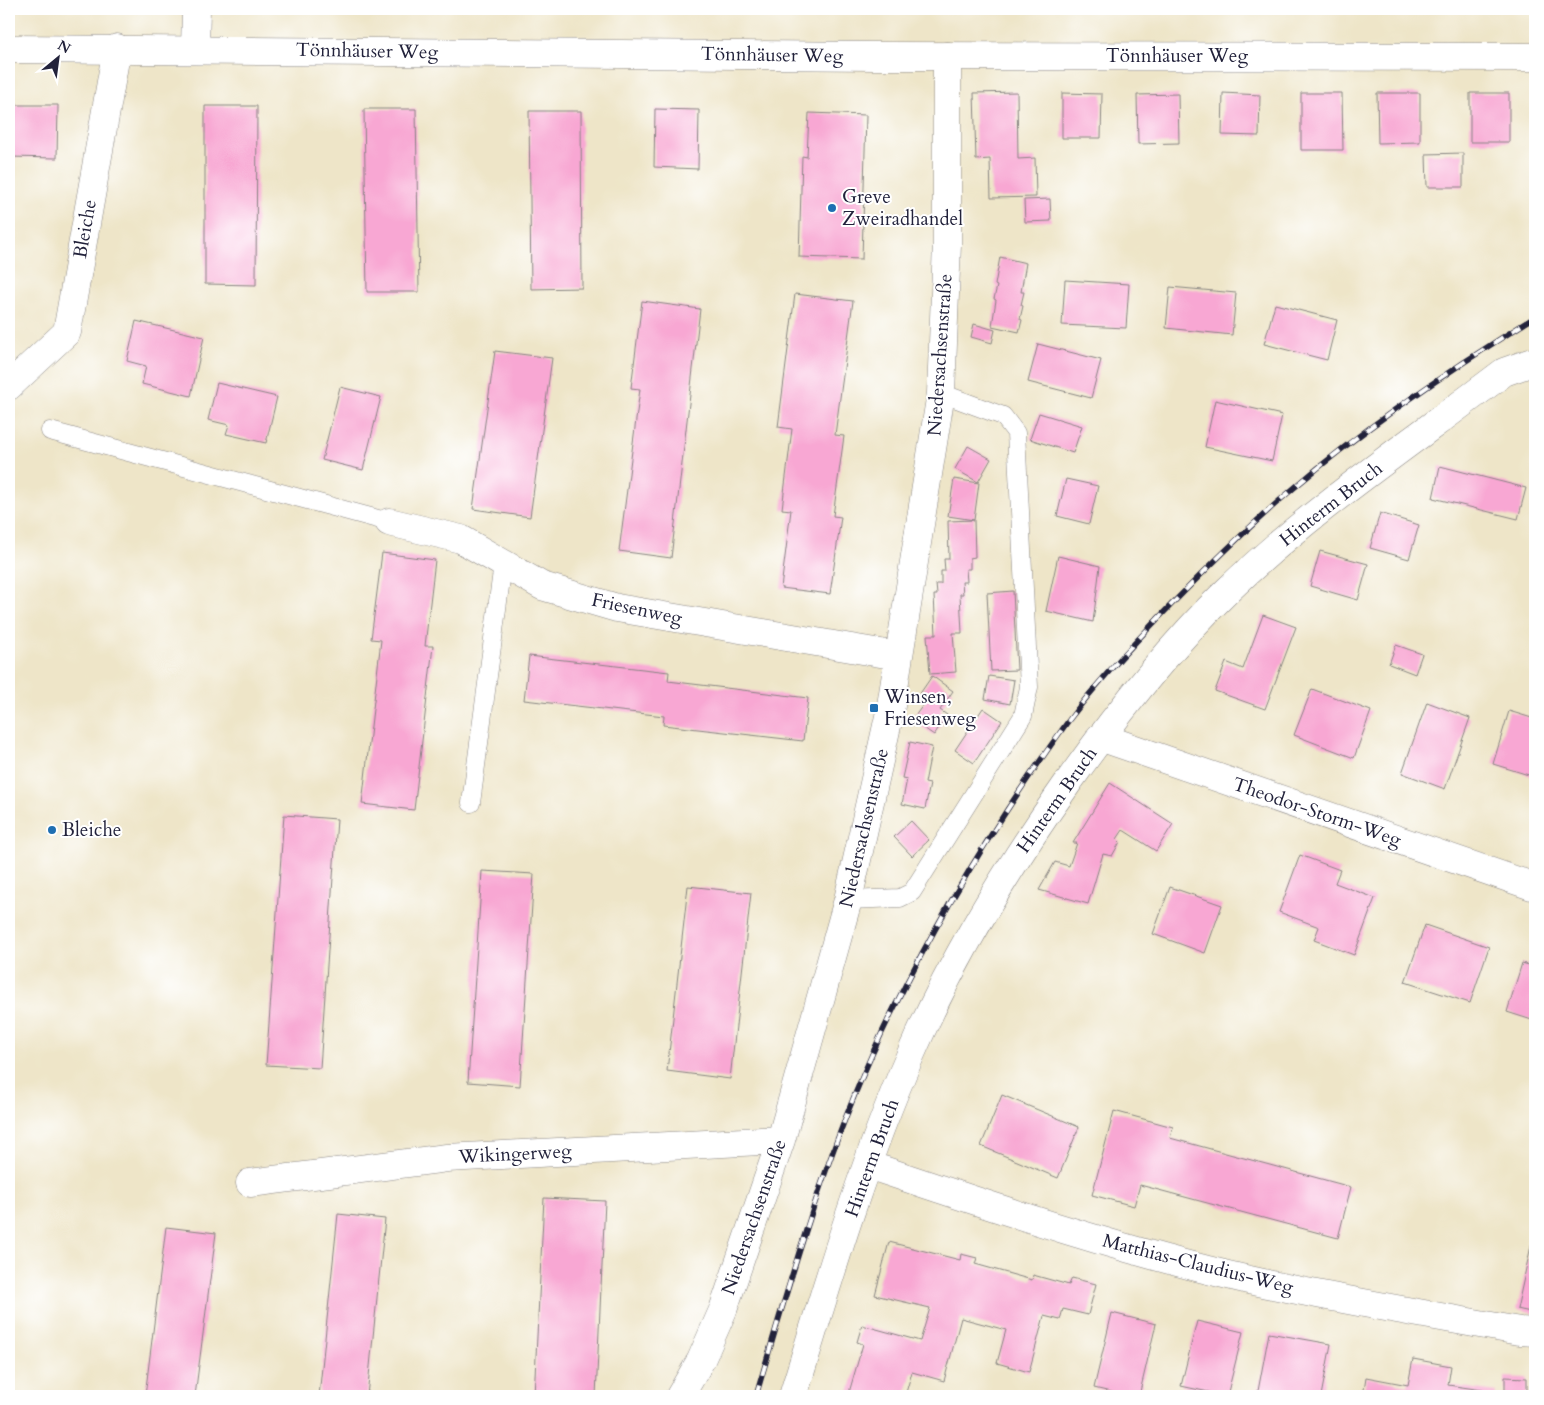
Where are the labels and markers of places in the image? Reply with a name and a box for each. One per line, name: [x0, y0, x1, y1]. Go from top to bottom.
place label: Greve Zweiradhandel: [842, 184, 963, 232]
marker: Greve Zweiradhandel: [826, 202, 838, 214]
place label: Winsen, Friesenweg: [883, 684, 976, 732]
marker: Winsen, Friesenweg: [868, 702, 880, 714]
place label: Bleiche: [62, 817, 121, 843]
marker: Bleiche: [46, 824, 58, 836]

